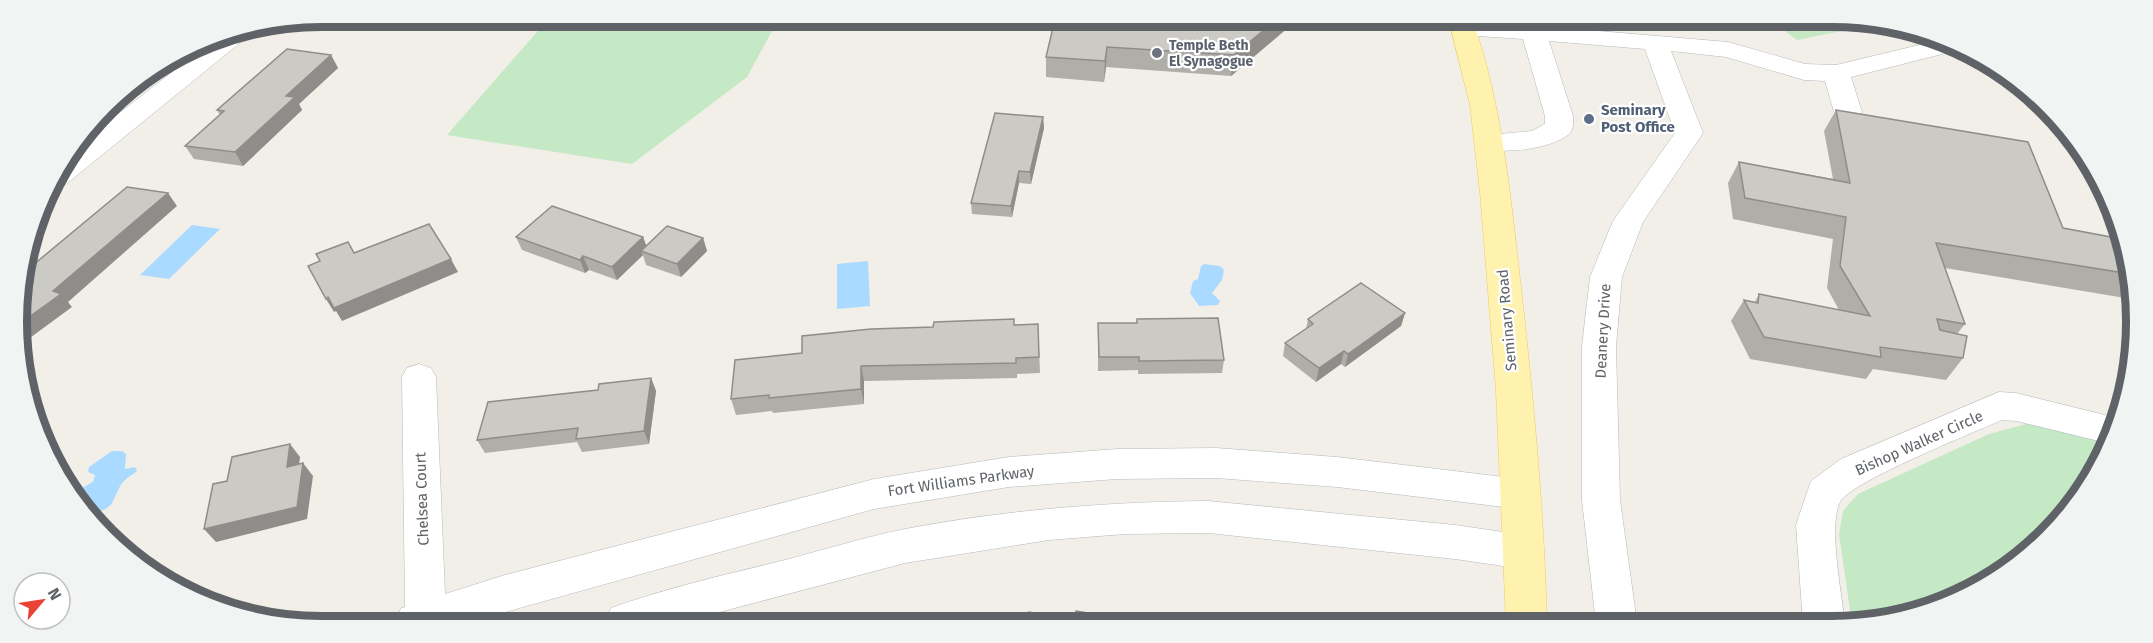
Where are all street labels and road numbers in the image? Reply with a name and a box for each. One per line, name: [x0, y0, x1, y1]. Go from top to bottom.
street label: Seminary Road: [1494, 268, 1520, 372]
street label: Deanery Drive: [1592, 283, 1614, 379]
street label: Bishop Walker Circle: [1852, 407, 1986, 479]
street label: Chelsea Court: [411, 451, 433, 546]
street label: Fort Williams Parkway: [887, 462, 1036, 500]

